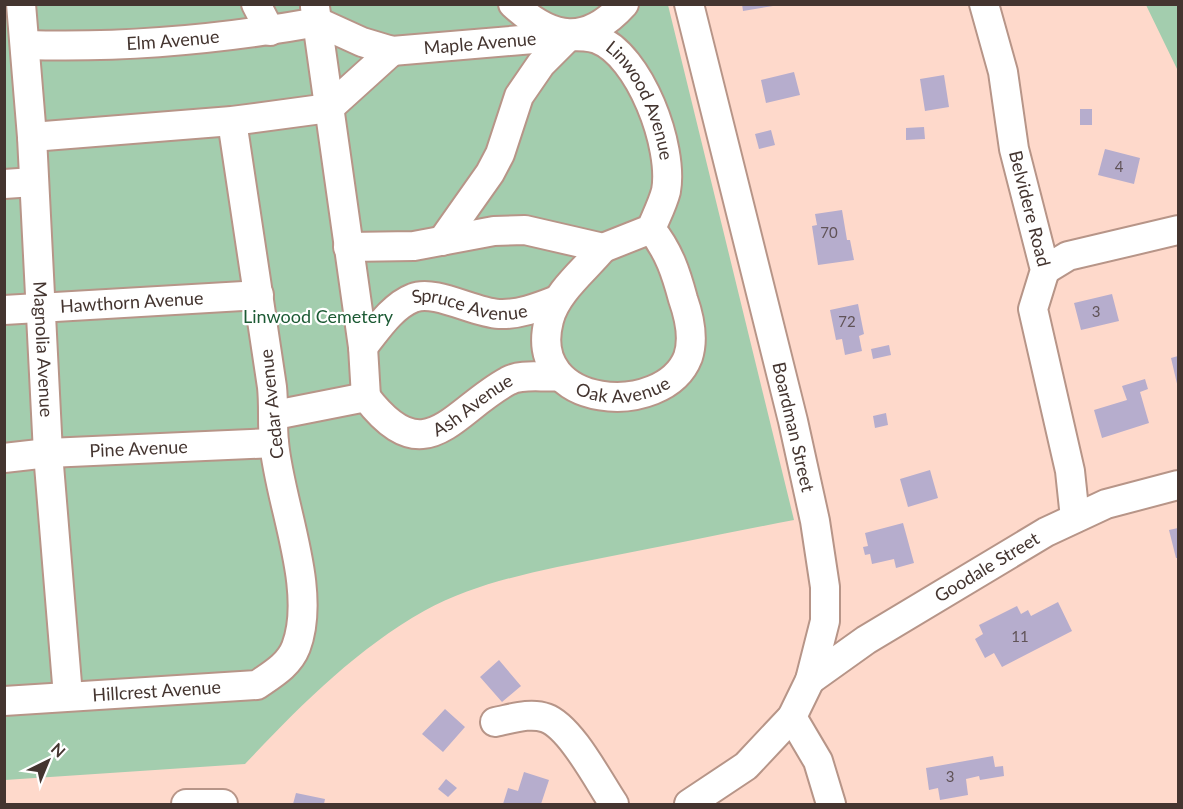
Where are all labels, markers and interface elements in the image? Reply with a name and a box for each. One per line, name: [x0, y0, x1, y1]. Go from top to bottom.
street label: Elm Avenue: [126, 25, 220, 54]
street label: Maple Avenue: [423, 27, 537, 58]
street label: Linwood Avenue: [602, 35, 678, 161]
street label: Belvidere Road: [1005, 148, 1056, 269]
house number: 4: [1115, 157, 1124, 175]
house number: 70: [820, 223, 838, 241]
street label: Magnolia Avenue: [29, 281, 58, 418]
street label: Spruce Avenue: [409, 284, 529, 324]
street label: Hawthorn Avenue: [59, 286, 204, 317]
house number: 3: [1092, 302, 1100, 320]
park label: Linwood Cemetery: [243, 305, 394, 327]
house number: 72: [838, 312, 856, 330]
street label: Cedar Avenue: [254, 348, 288, 460]
street label: Boardman Street: [768, 360, 820, 494]
street label: Ash Avenue: [429, 369, 516, 441]
street label: Oak Avenue: [573, 371, 674, 407]
street label: Pine Avenue: [89, 435, 188, 461]
street label: Goodale Street: [930, 526, 1043, 606]
house number: 11: [1011, 627, 1029, 645]
street label: Hillcrest Avenue: [92, 675, 222, 705]
north arrow: [18, 731, 78, 791]
text: N: [48, 739, 70, 761]
house number: 3: [946, 767, 954, 785]

